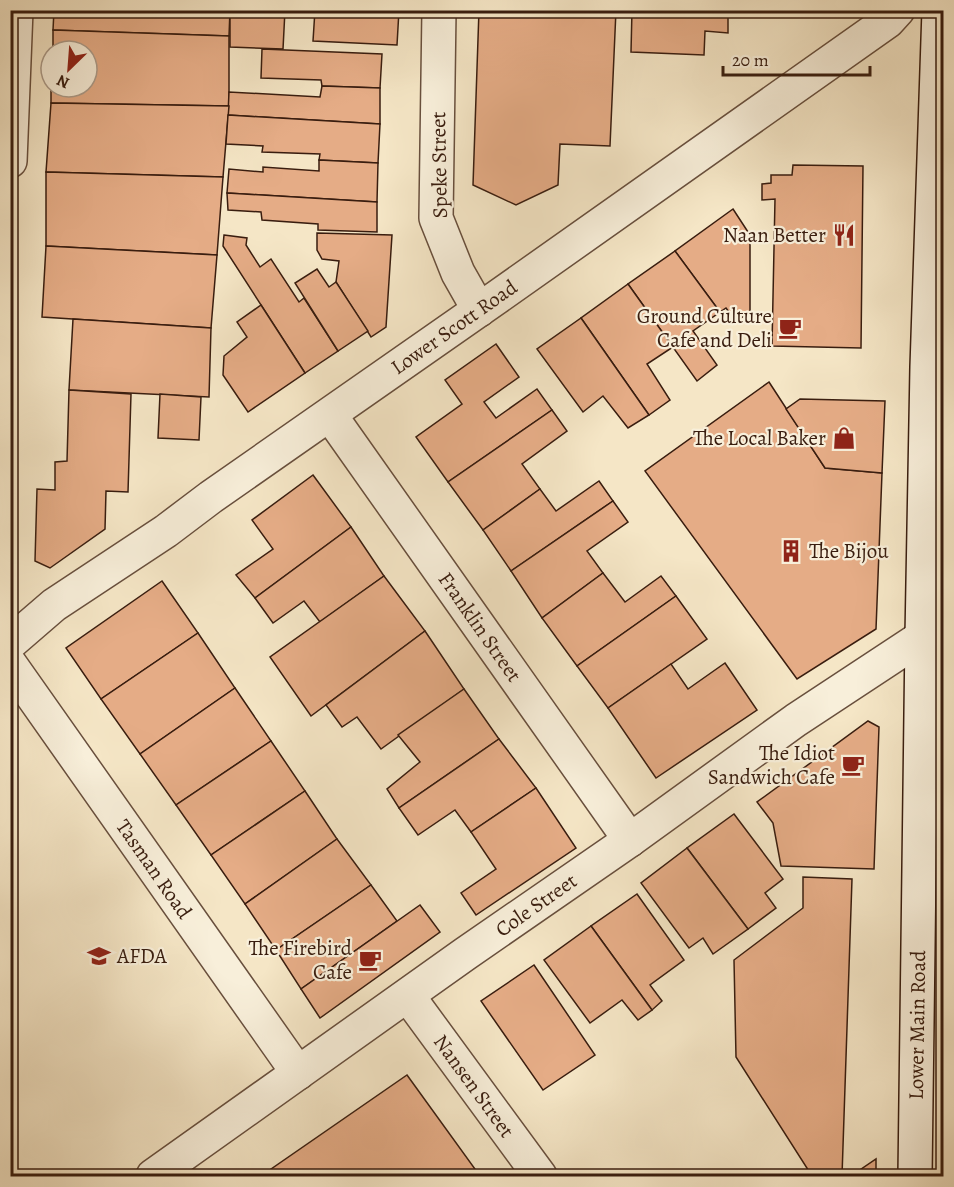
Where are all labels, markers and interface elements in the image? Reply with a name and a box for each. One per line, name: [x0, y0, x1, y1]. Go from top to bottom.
north arrow: [39, 39, 99, 99]
scale bar: [723, 39, 870, 77]
text: 20 m: [732, 48, 769, 72]
text: N: [53, 69, 73, 94]
street label: Speke Street: [424, 111, 454, 219]
place label: Naan Better: [723, 221, 826, 249]
restaurant icon: Naan Better: [831, 222, 857, 248]
street label: Lower Scott Road: [385, 273, 523, 381]
place label: Ground Culture Cafe and Deli: [637, 302, 772, 354]
cafe icon: Ground Culture Cafe and Deli: [777, 315, 803, 341]
place label: The Local Baker: [693, 424, 826, 452]
shop icon: The Local Baker: [831, 425, 857, 451]
place label: The Bijou: [809, 537, 889, 565]
building icon: The Bijou: [778, 538, 804, 564]
street label: Franklin Street: [432, 566, 528, 688]
place label: The Idiot Sandwich Cafe: [708, 739, 835, 791]
cafe icon: The Idiot Sandwich Cafe: [840, 752, 866, 778]
street label: Tasman Road: [109, 814, 199, 925]
street label: Cole Street: [490, 867, 582, 943]
place label: The Firebird Cafe: [248, 934, 353, 986]
place label: AFDA: [116, 942, 168, 970]
school or university icon: AFDA: [86, 943, 112, 969]
cafe icon: The Firebird Cafe: [357, 947, 383, 973]
street label: Lower Main Road: [902, 949, 932, 1100]
street label: Nansen Street: [427, 1029, 521, 1143]

